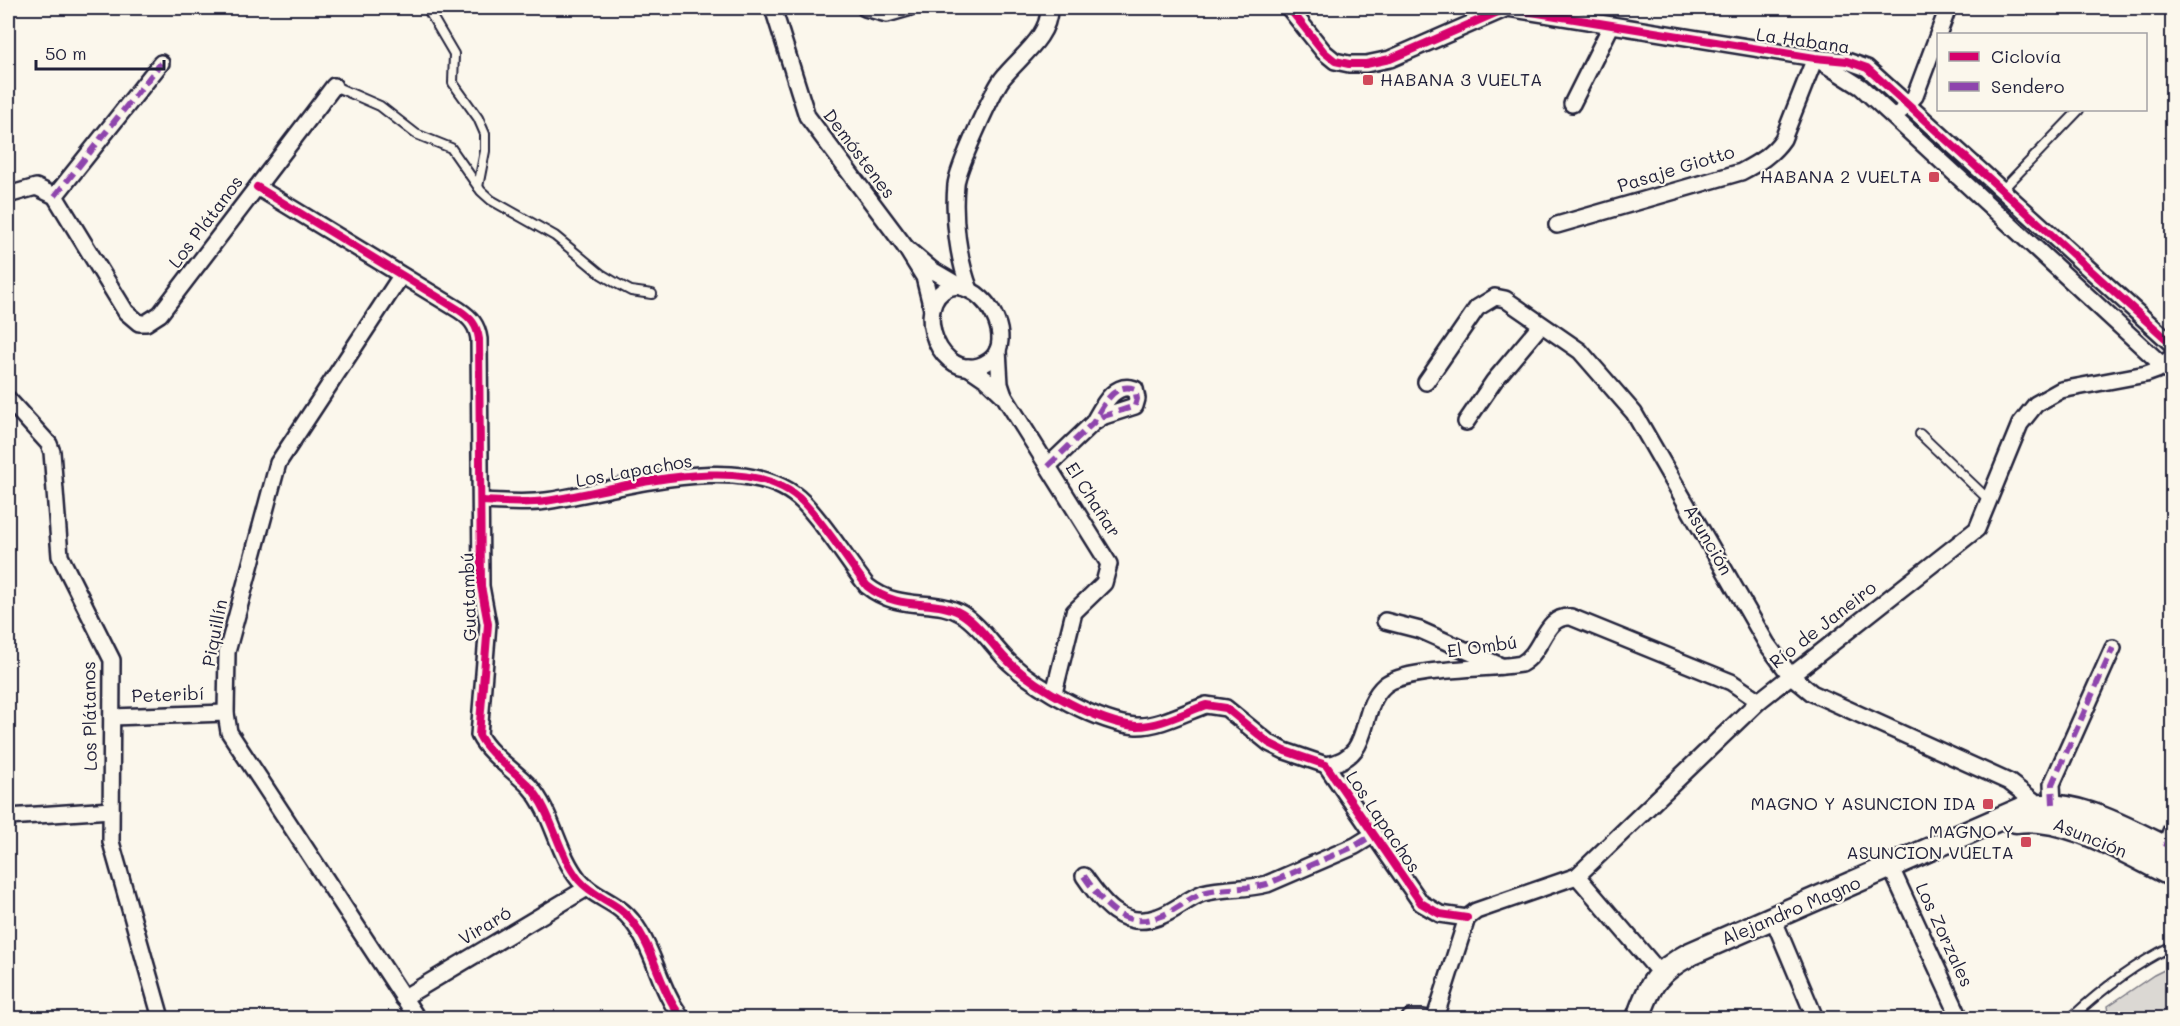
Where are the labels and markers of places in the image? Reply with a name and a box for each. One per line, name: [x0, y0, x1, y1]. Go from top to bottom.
place label: HABANA 3 VUELTA: [1380, 67, 1543, 91]
marker: HABANA 3 VUELTA: [1361, 73, 1375, 87]
place label: HABANA 2 VUELTA: [1760, 164, 1922, 188]
marker: HABANA 2 VUELTA: [1927, 170, 1941, 184]
place label: MAGNO Y ASUNCION IDA: [1750, 791, 1976, 815]
marker: MAGNO Y ASUNCION IDA: [1981, 797, 1995, 811]
place label: MAGNO Y ASUNCION VUELTA: [1846, 819, 2014, 864]
marker: MAGNO Y ASUNCION VUELTA: [2019, 835, 2033, 849]

